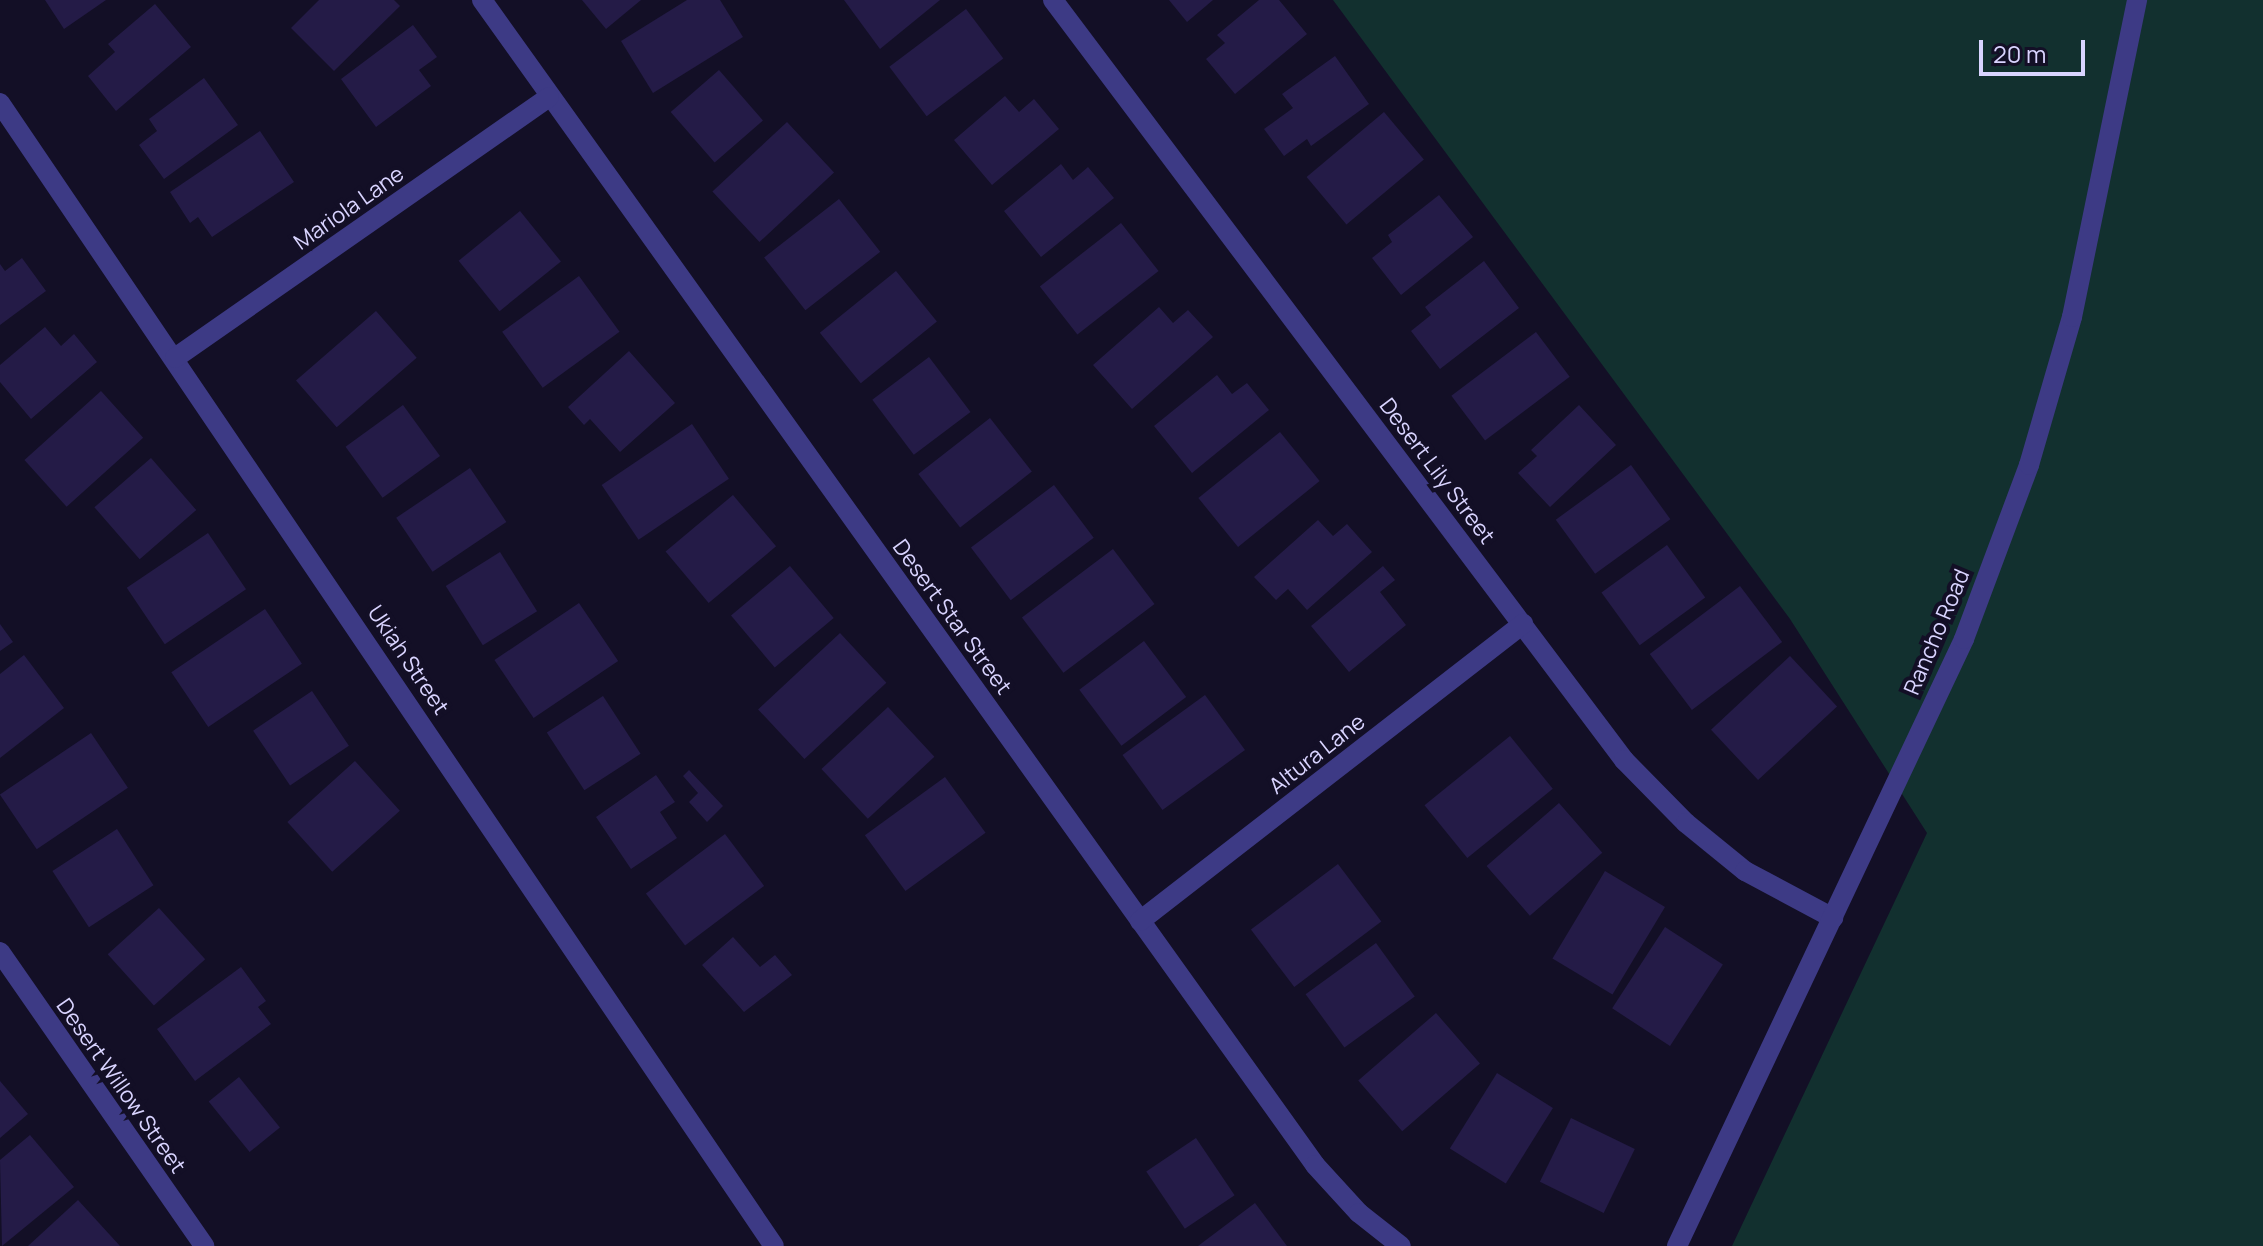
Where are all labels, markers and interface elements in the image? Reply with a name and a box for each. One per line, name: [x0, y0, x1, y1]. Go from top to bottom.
scale bar: [1983, 24, 2089, 74]
text: 20 m: [1993, 37, 2046, 70]
street label: Mariola Lane: [289, 161, 409, 255]
street label: Desert Lily Street: [1374, 393, 1500, 549]
street label: Desert Star Street: [887, 535, 1017, 699]
street label: Rancho Road: [1899, 565, 1975, 699]
street label: Ukiah Street: [362, 600, 454, 720]
street label: Altura Lane: [1264, 708, 1370, 800]
street label: Desert Willow Street: [51, 994, 191, 1178]

